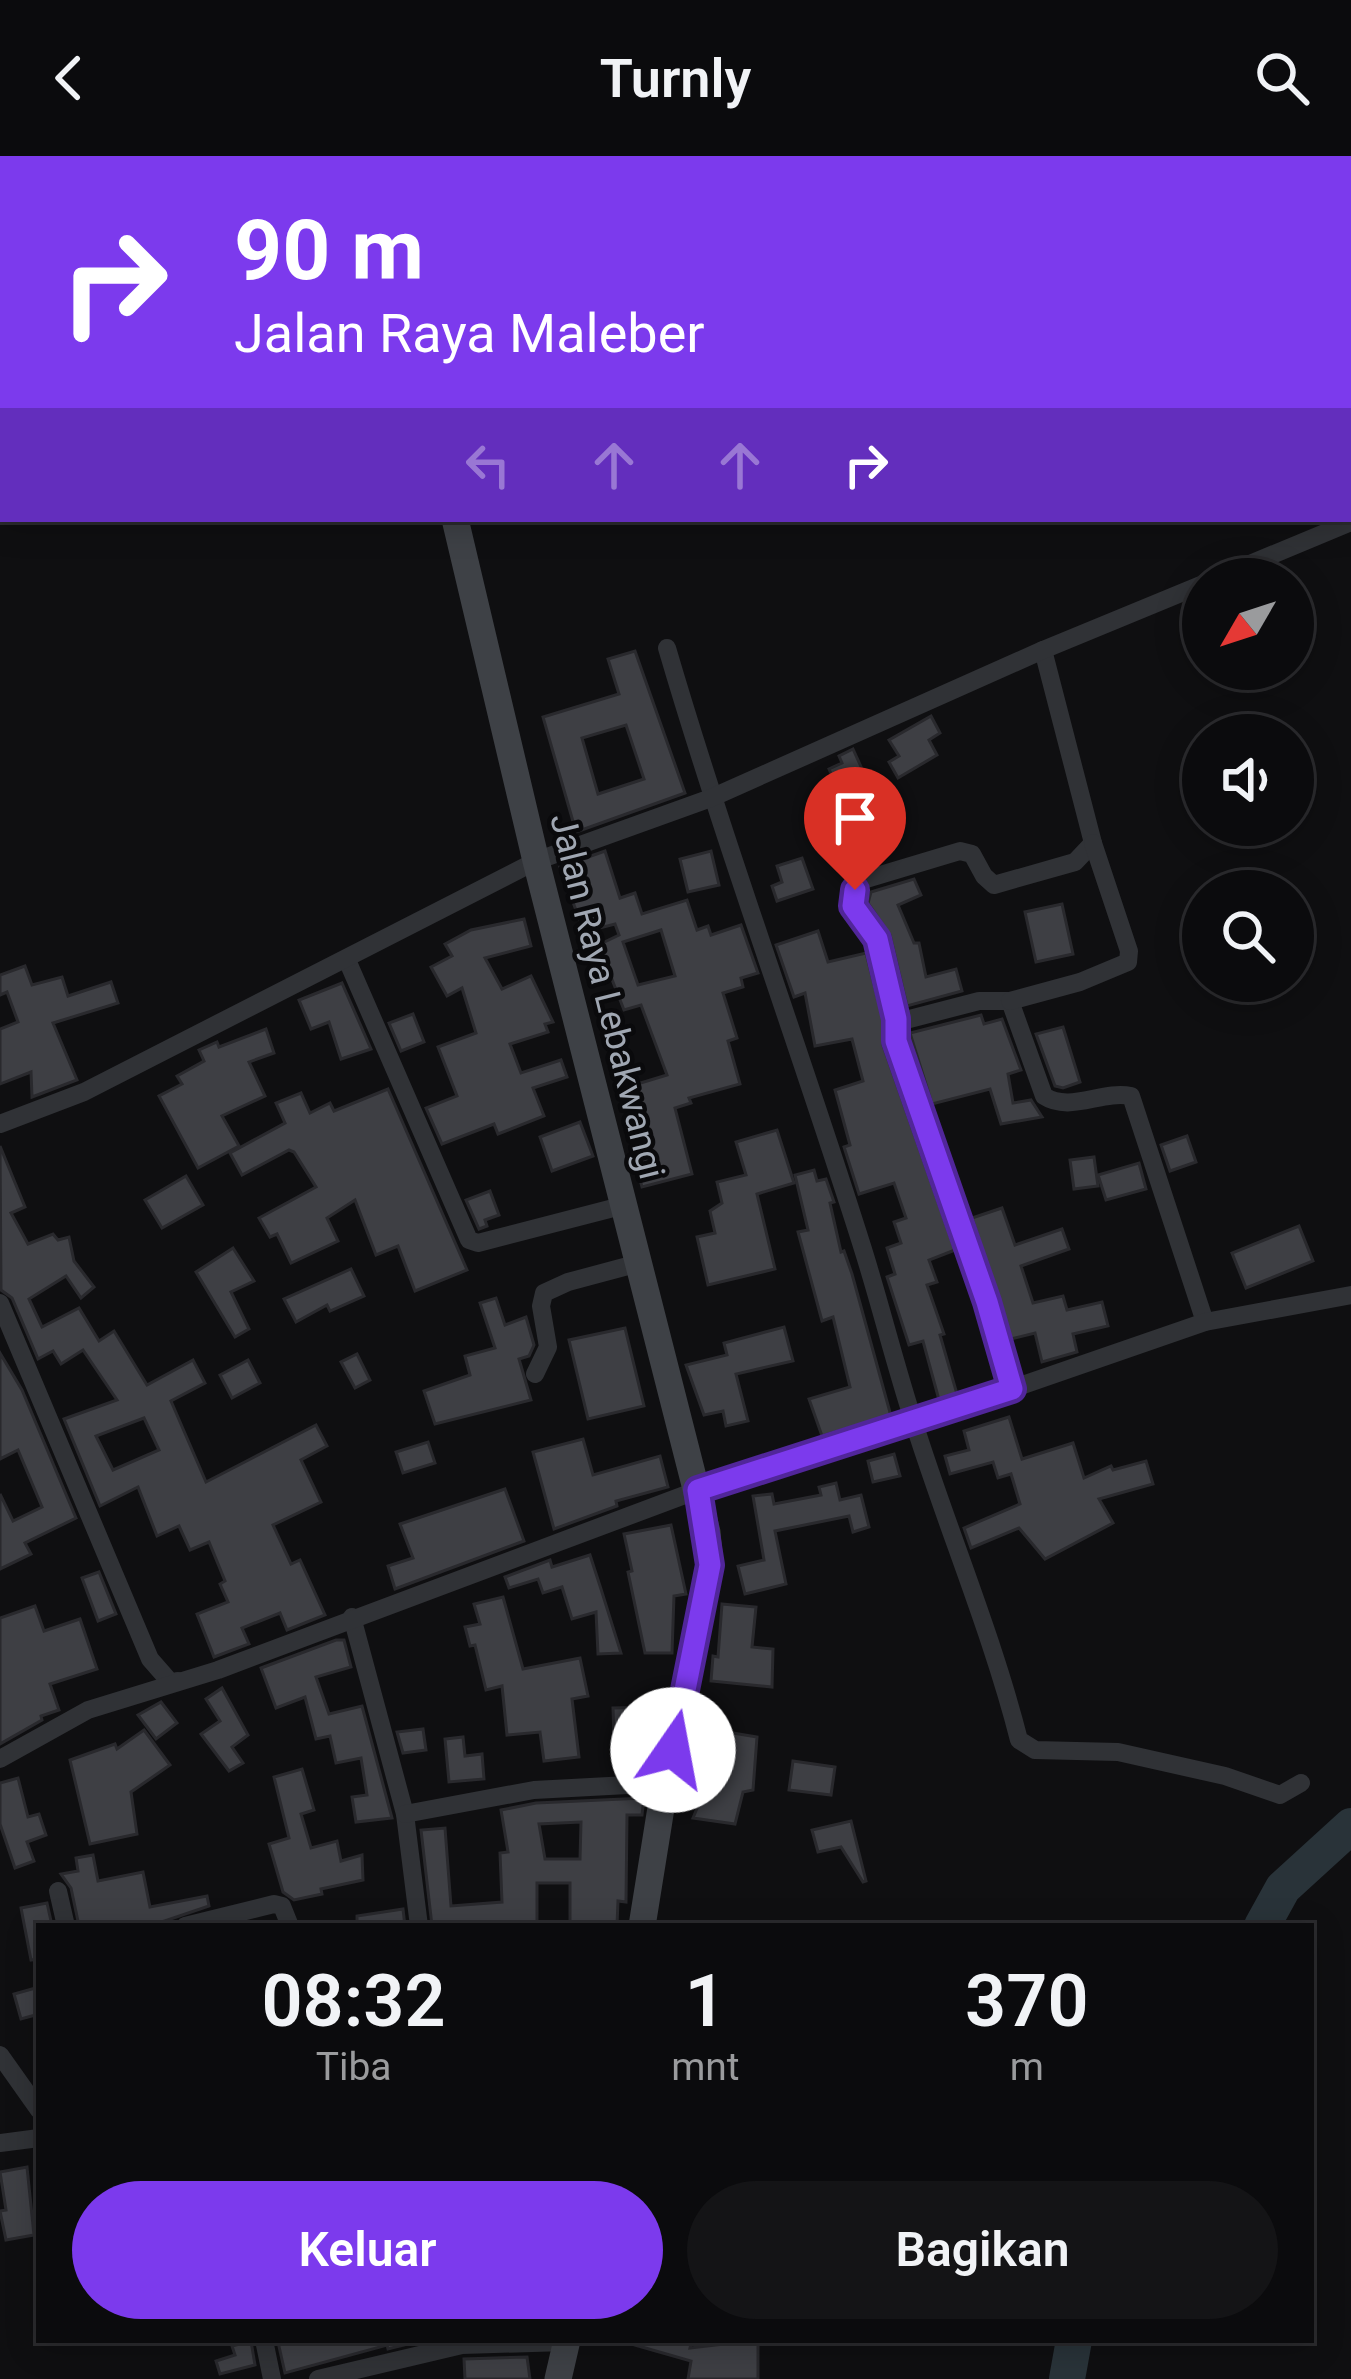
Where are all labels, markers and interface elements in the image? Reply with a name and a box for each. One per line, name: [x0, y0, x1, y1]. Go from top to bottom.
icon: back: [36, 45, 102, 111]
icon: search: [1249, 45, 1315, 111]
text: Turnly: [600, 47, 751, 110]
text: 90 m: [234, 201, 424, 300]
icon: right: [36, 204, 192, 360]
text: Jalan Raya Maleber: [234, 302, 705, 365]
icon: left: [455, 432, 521, 498]
icon: ahead: [581, 432, 647, 498]
icon: ahead: [707, 432, 773, 498]
icon: right: [833, 432, 899, 498]
north arrow: [1182, 558, 1314, 690]
map controls: [1182, 558, 1314, 1002]
button: sound: [1182, 714, 1314, 846]
pin: [804, 767, 906, 890]
icon: arrive: [822, 785, 888, 851]
street label: Jalan Raya Lebakwangi: [541, 809, 673, 1183]
button: search: [1182, 870, 1314, 1002]
position arrow: [610, 1687, 736, 1813]
text: 08:32: [261, 1959, 446, 2044]
text: 1: [685, 1959, 726, 2044]
text: 370: [965, 1959, 1089, 2044]
text: Tiba: [316, 2044, 392, 2090]
text: mnt: [671, 2044, 740, 2090]
text: m: [1010, 2044, 1044, 2090]
button: Keluar: [72, 2181, 663, 2319]
button: Bagikan: [687, 2181, 1278, 2319]

